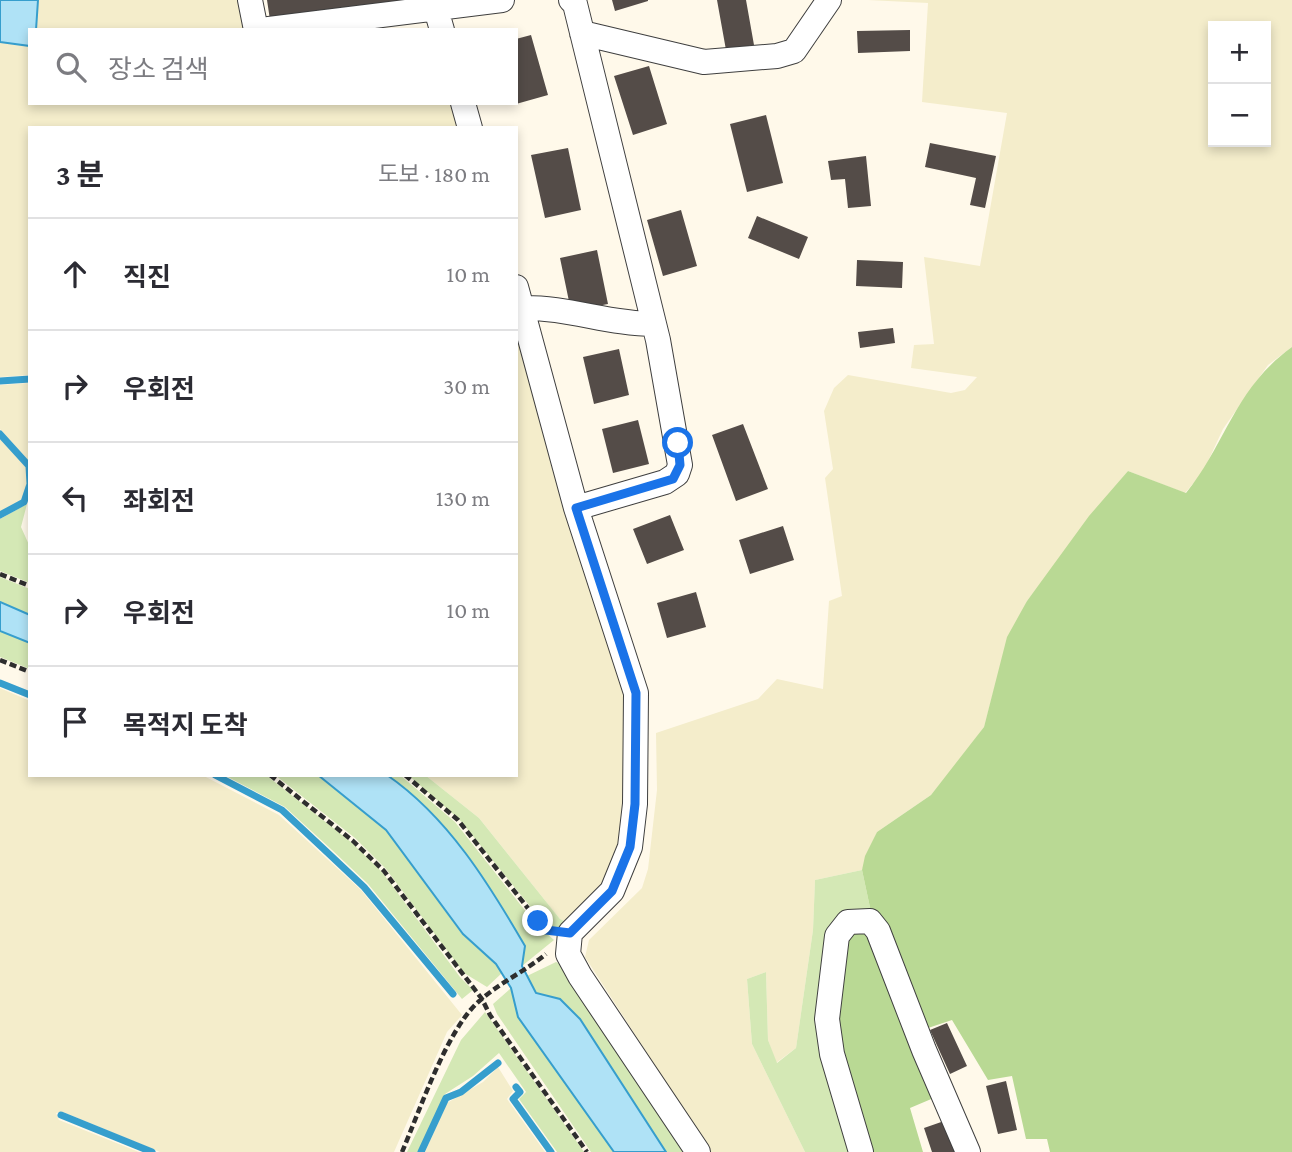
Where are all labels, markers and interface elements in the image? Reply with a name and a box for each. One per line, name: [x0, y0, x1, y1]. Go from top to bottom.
map controls: [1208, 21, 1271, 147]
button: +: [1208, 21, 1271, 84]
search box: [28, 28, 518, 105]
icon: search: [52, 48, 90, 86]
text: 장소 검색: [108, 55, 209, 84]
button: −: [1208, 84, 1271, 147]
text: 3 분: [56, 158, 104, 191]
text: 도보 · 180 m: [378, 161, 490, 187]
icon: ahead: [56, 255, 94, 293]
text: 10 m: [447, 261, 490, 287]
text: 직진: [123, 263, 171, 292]
icon: right: [56, 367, 94, 405]
text: 30 m: [443, 373, 490, 399]
text: 우회전: [123, 375, 195, 404]
route start: [662, 427, 693, 458]
icon: left: [56, 479, 94, 517]
text: 130 m: [436, 485, 490, 511]
text: 좌회전: [123, 487, 195, 516]
icon: right: [56, 591, 94, 629]
text: 10 m: [447, 597, 490, 623]
text: 우회전: [123, 599, 195, 628]
icon: arrive: [56, 703, 94, 741]
text: 목적지 도착: [123, 711, 248, 740]
route end: [522, 905, 553, 936]

